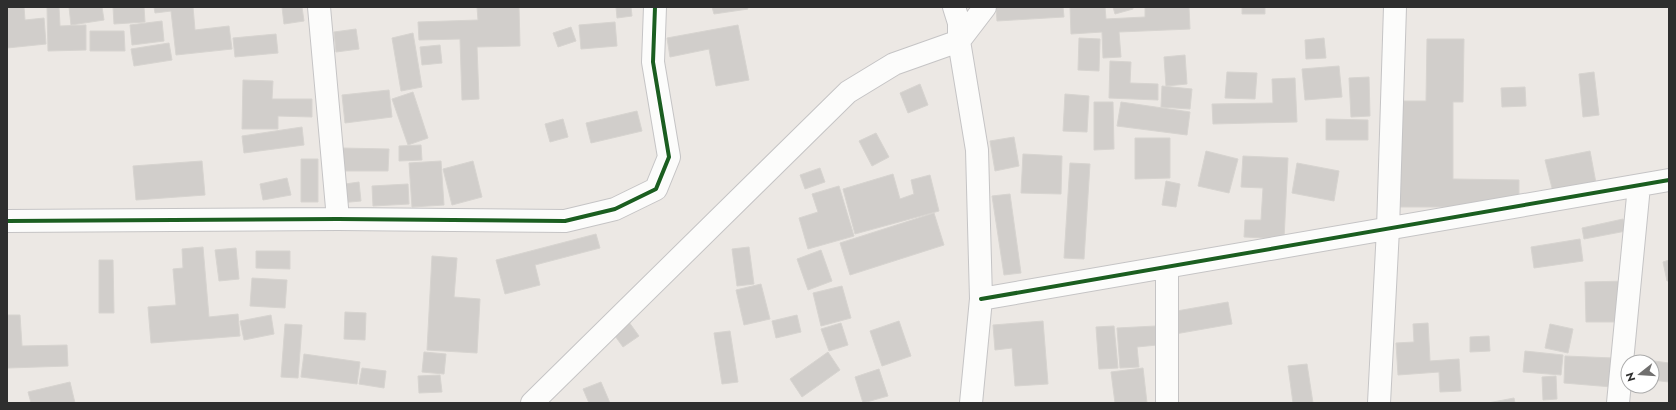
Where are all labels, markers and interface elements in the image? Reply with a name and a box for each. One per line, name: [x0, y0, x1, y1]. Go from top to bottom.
north arrow: [1620, 354, 1660, 394]
text: N: [1622, 370, 1639, 383]

